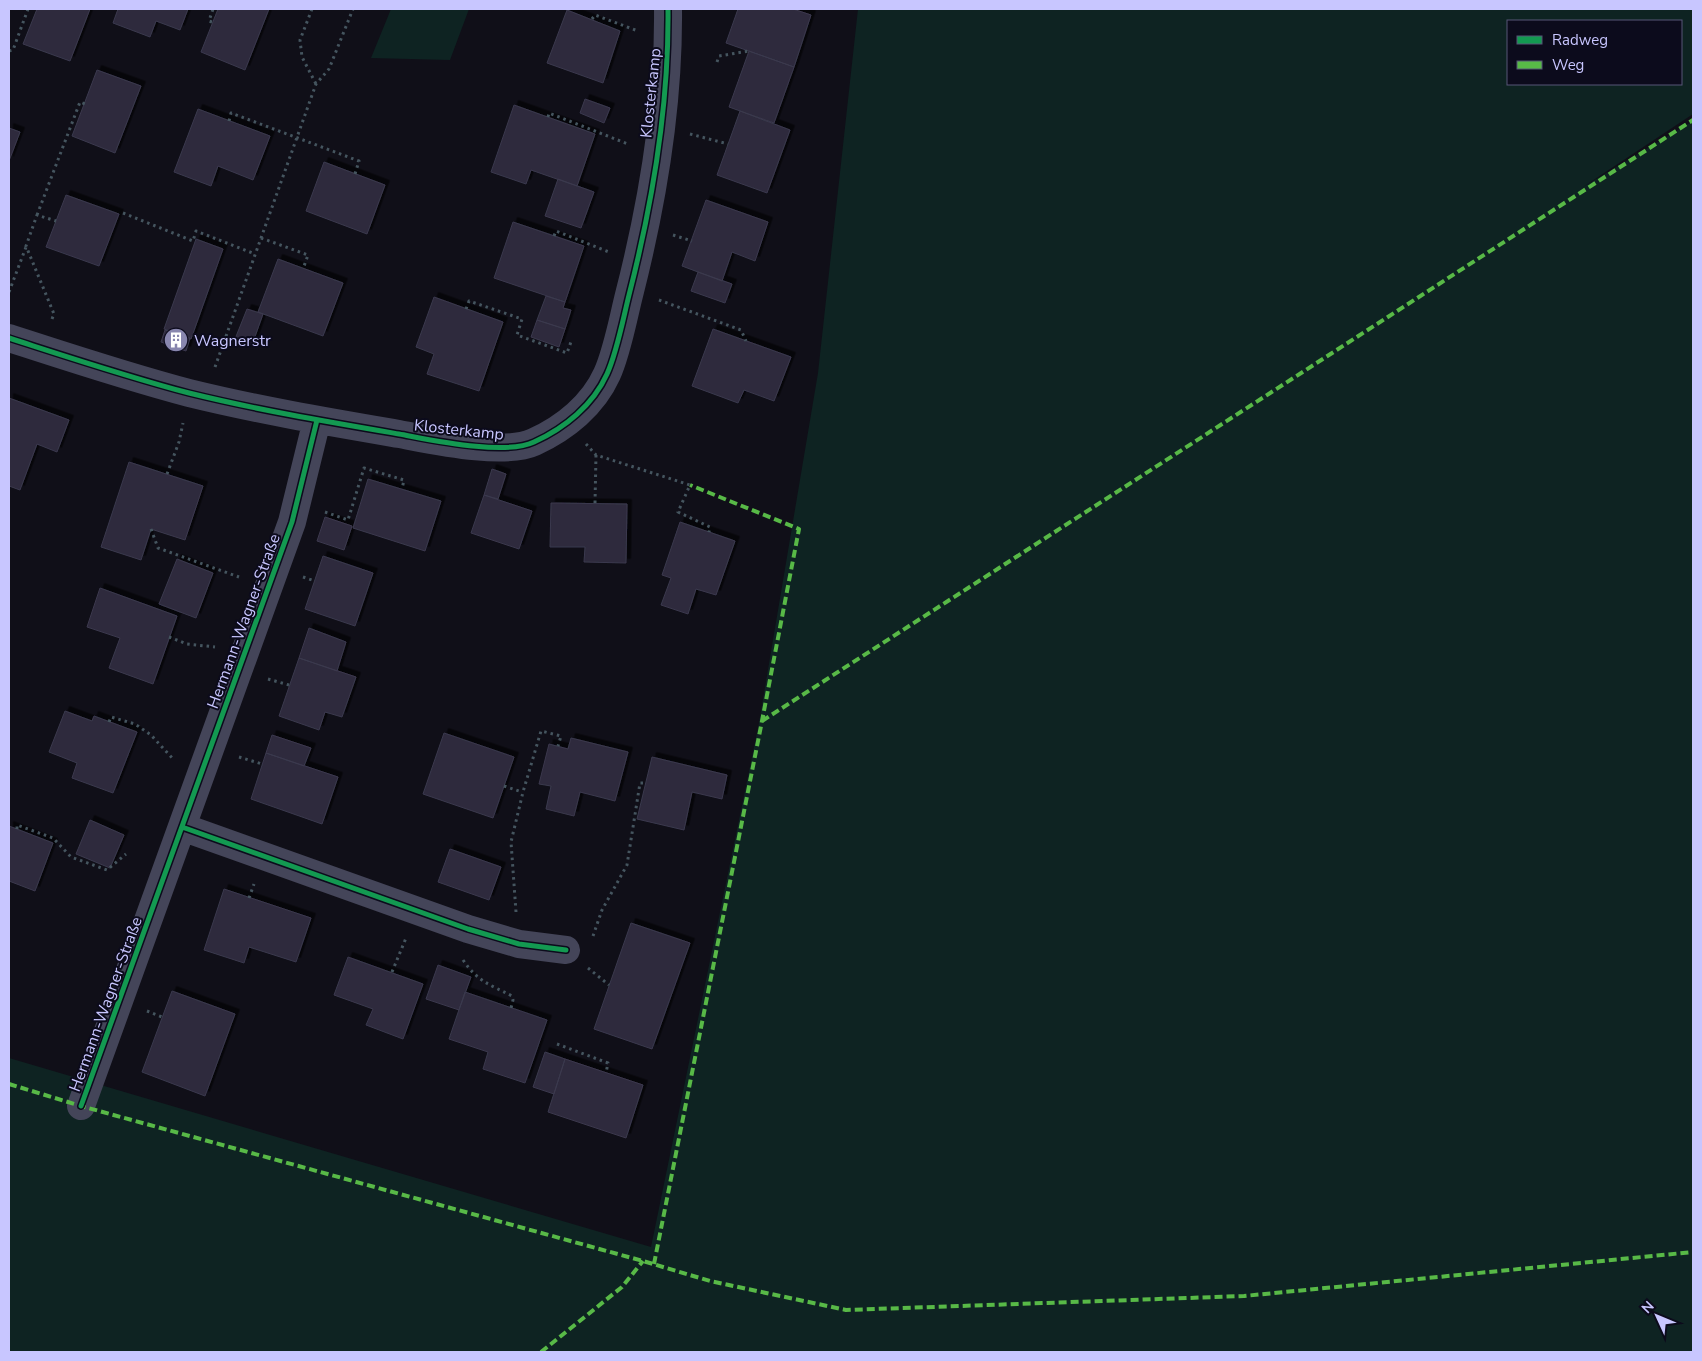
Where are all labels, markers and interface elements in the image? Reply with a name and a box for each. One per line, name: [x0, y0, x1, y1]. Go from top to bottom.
legend: [1507, 20, 1682, 85]
text: Radweg: [1552, 30, 1608, 50]
street label: Klosterkamp: [635, 47, 667, 139]
text: Weg: [1552, 55, 1584, 75]
building icon: Wagnerstr: [163, 327, 189, 353]
place label: Wagnerstr: [194, 330, 271, 352]
street label: Klosterkamp: [413, 414, 505, 446]
street label: Hermann-Wagner-Straße: [202, 531, 286, 712]
street label: Hermann-Wagner-Straße: [64, 914, 148, 1095]
north arrow: [1632, 1291, 1682, 1341]
text: N: [1638, 1297, 1658, 1318]

